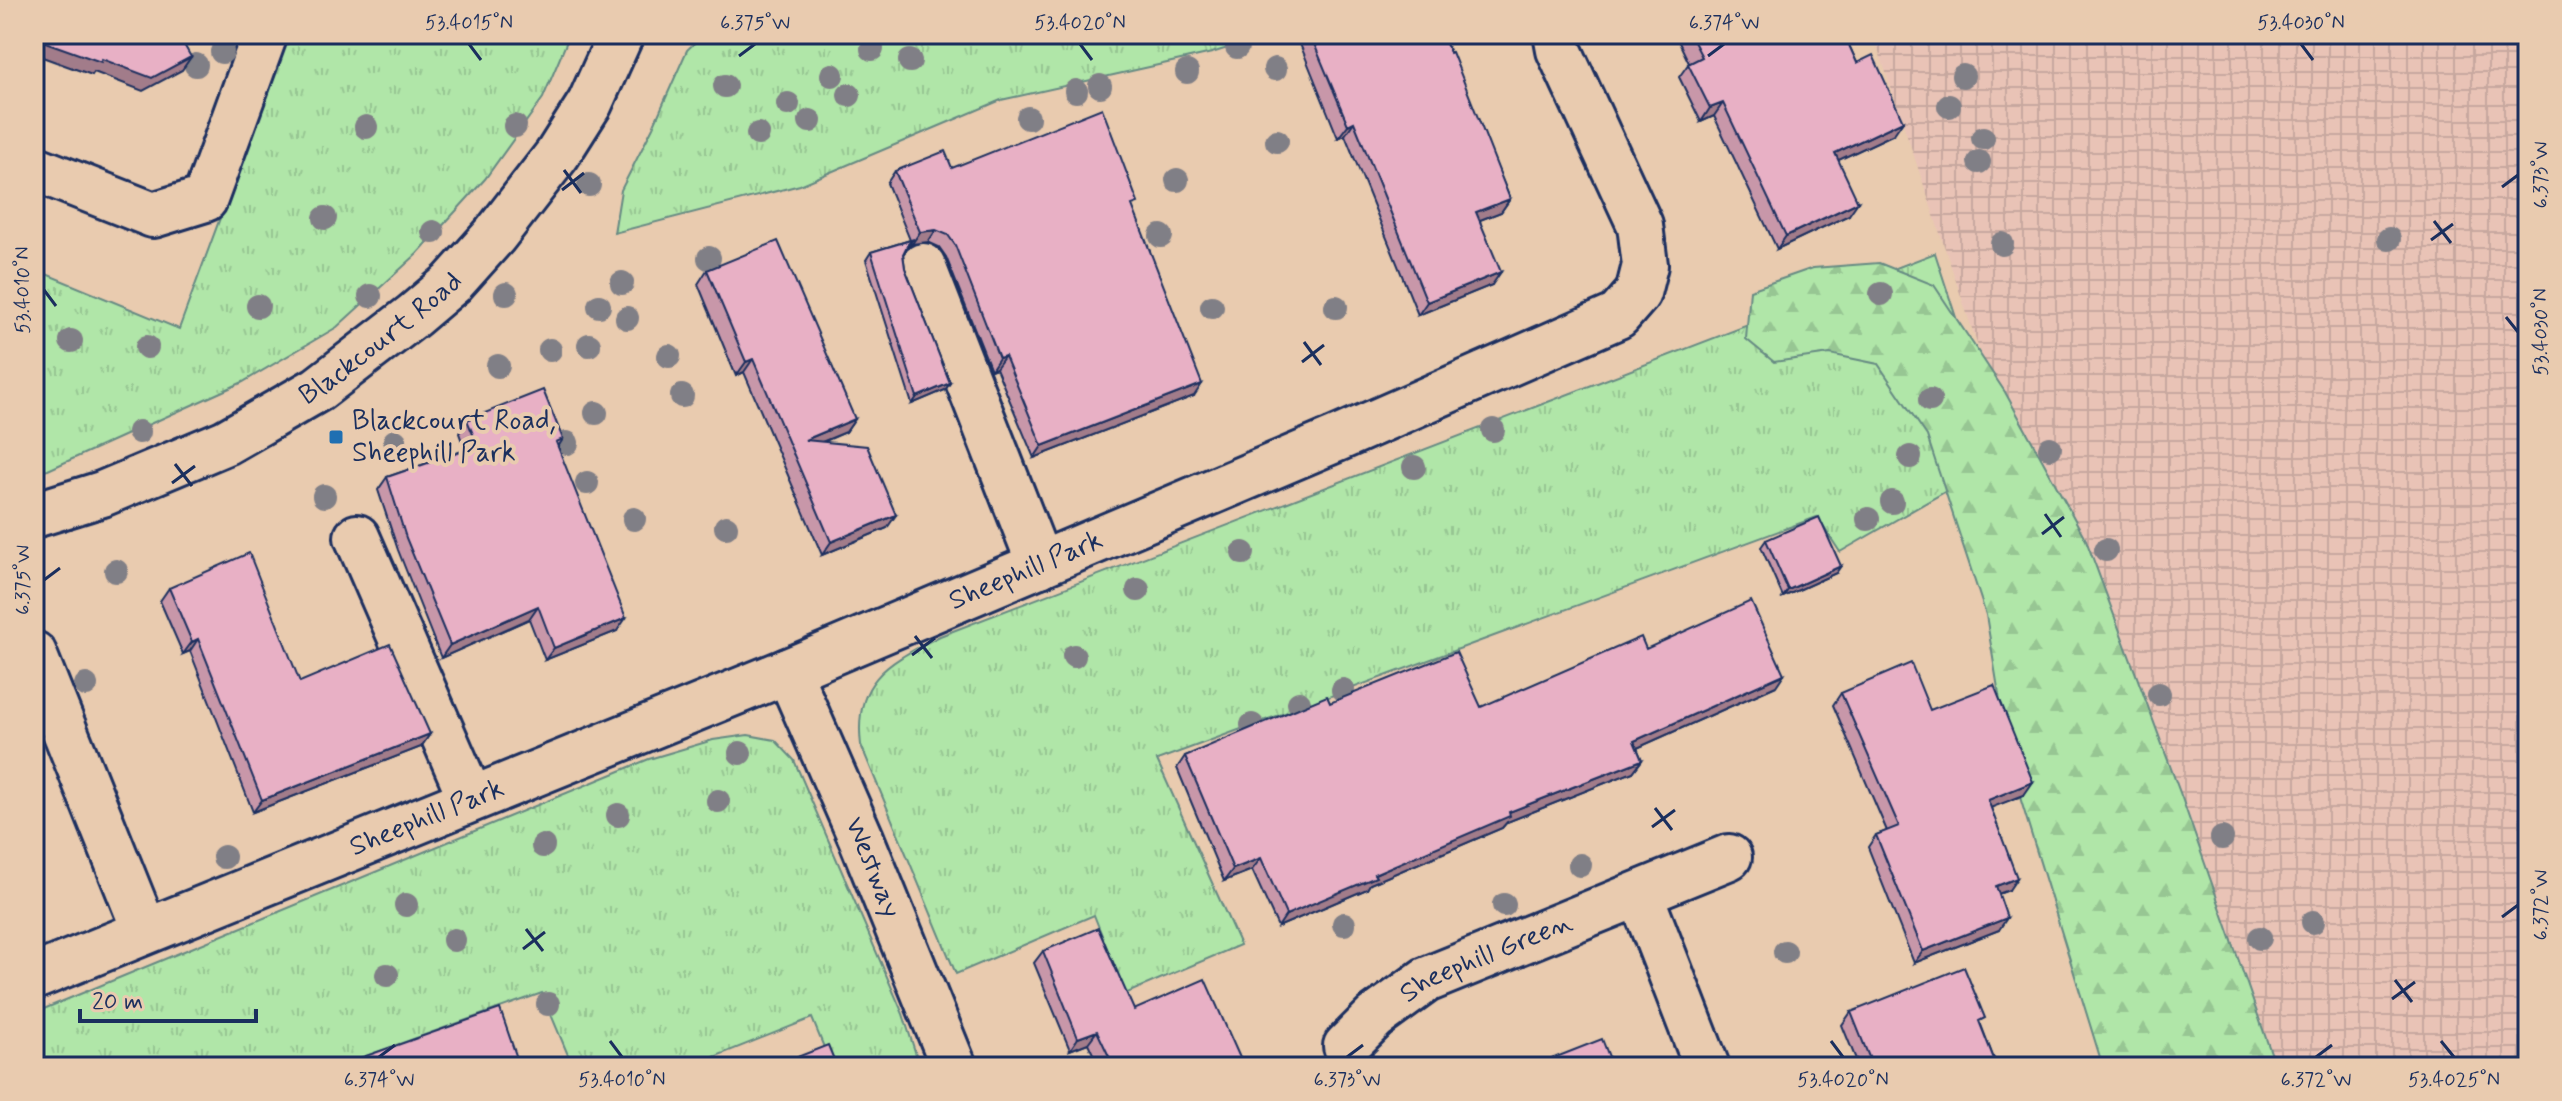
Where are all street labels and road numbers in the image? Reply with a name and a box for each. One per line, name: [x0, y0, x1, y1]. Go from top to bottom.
street label: Blackcourt Road: [293, 265, 471, 414]
street label: Sheephill Park: [943, 522, 1109, 619]
street label: Sheephill Park: [344, 770, 510, 865]
street label: Westway: [836, 811, 910, 923]
street label: Sheephill Green: [1392, 904, 1578, 1012]

